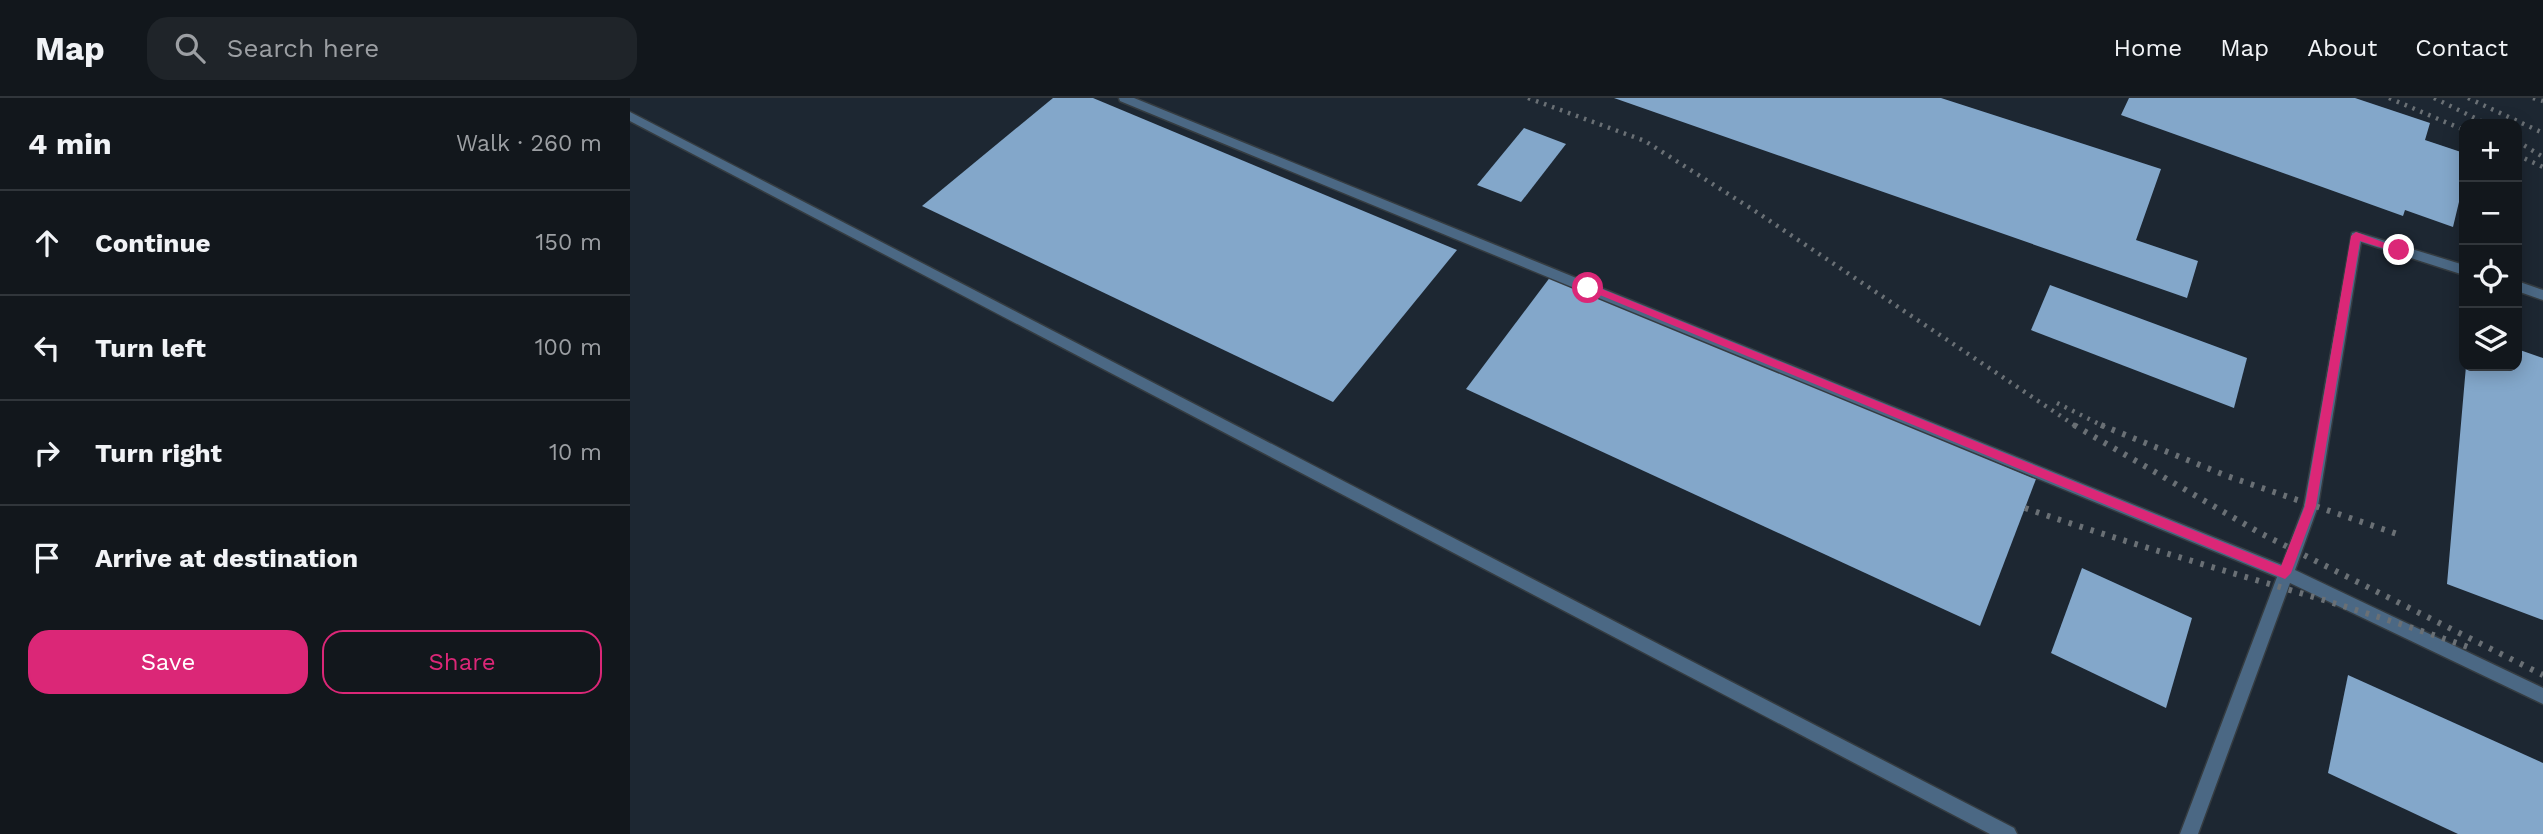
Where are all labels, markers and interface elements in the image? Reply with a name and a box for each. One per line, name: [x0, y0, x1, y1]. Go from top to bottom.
search box: [147, 17, 637, 80]
text: Map: [35, 29, 105, 68]
icon: search: [171, 29, 209, 67]
text: Search here: [227, 33, 379, 63]
text: Home: [2114, 34, 2182, 62]
text: Map: [2220, 34, 2269, 62]
text: About: [2307, 34, 2377, 62]
text: Contact: [2415, 34, 2508, 62]
map controls: [2459, 119, 2522, 371]
button: +: [2459, 119, 2522, 182]
text: 4 min: [28, 126, 112, 161]
text: Walk · 260 m: [456, 130, 602, 157]
button: −: [2459, 182, 2522, 245]
icon: ahead: [28, 224, 66, 262]
text: Continue: [95, 228, 211, 258]
text: 150 m: [536, 229, 602, 256]
route end: [2383, 234, 2414, 265]
button: locate: [2459, 245, 2522, 308]
route start: [1572, 272, 1603, 303]
button: layers: [2459, 308, 2522, 371]
icon: left: [28, 329, 66, 367]
text: Turn left: [95, 333, 206, 363]
text: 100 m: [535, 334, 602, 361]
icon: right: [28, 434, 66, 472]
text: Turn right: [95, 438, 222, 468]
text: 10 m: [549, 439, 602, 466]
icon: arrive: [28, 539, 66, 577]
text: Arrive at destination: [95, 543, 358, 573]
button: Save: [28, 630, 308, 694]
button: Share: [322, 630, 602, 694]

